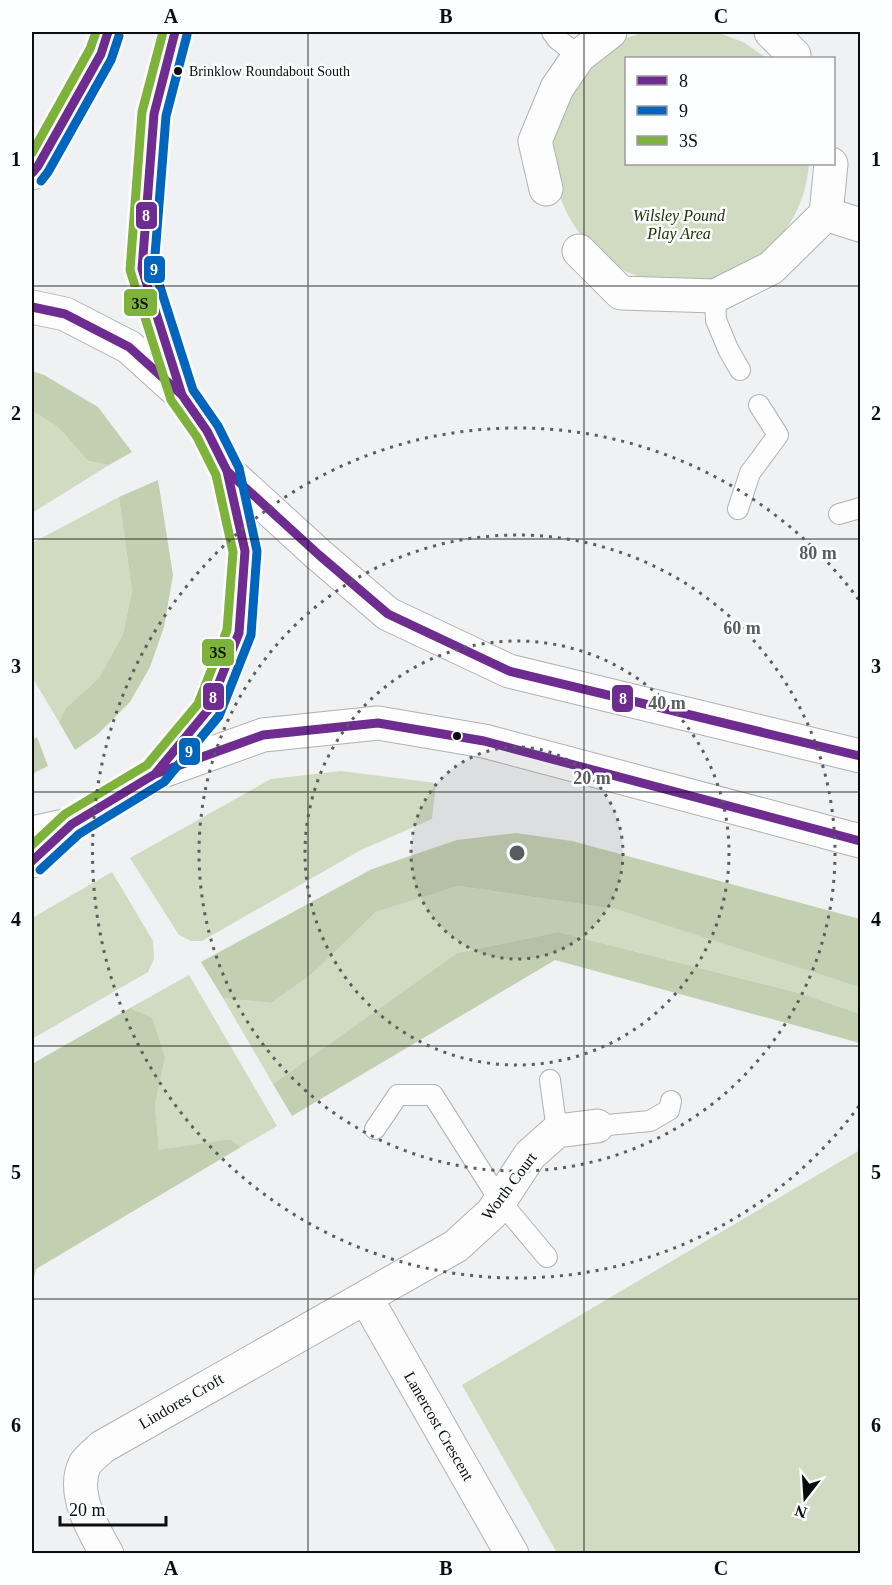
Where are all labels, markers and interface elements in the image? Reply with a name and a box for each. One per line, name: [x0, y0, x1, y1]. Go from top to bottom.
text: A: [164, 5, 179, 27]
text: B: [439, 5, 453, 27]
text: C: [714, 5, 728, 27]
legend: [625, 57, 835, 165]
place label: Brinklow Roundabout South: [189, 64, 350, 79]
marker: Brinklow Roundabout South: [172, 65, 184, 77]
text: 8: [679, 71, 688, 91]
text: 9: [679, 101, 688, 121]
text: 3S: [679, 131, 698, 151]
text: 1: [11, 148, 21, 170]
text: 1: [871, 148, 881, 170]
line badge: 8: [135, 201, 158, 230]
text: 8: [142, 207, 150, 224]
park label: Wilsley Pound Play Area: [633, 207, 726, 243]
line badge: 9: [143, 255, 166, 284]
text: 9: [150, 261, 158, 278]
line badge: 3S: [123, 288, 158, 317]
text: 3S: [132, 295, 149, 312]
text: 2: [11, 402, 21, 424]
text: 2: [871, 402, 881, 424]
text: 80 m: [799, 543, 837, 563]
text: 60 m: [723, 618, 761, 638]
line badge: 3S: [201, 638, 235, 667]
text: 3S: [210, 644, 227, 661]
text: 3: [11, 655, 21, 677]
text: 3: [871, 655, 881, 677]
line badge: 8: [202, 682, 225, 711]
line badge: 8: [611, 684, 634, 713]
text: 8: [209, 689, 217, 706]
text: 8: [619, 690, 627, 707]
text: 40 m: [648, 693, 686, 713]
unlabelled marker: [451, 730, 463, 742]
line badge: 9: [178, 737, 201, 766]
text: 9: [185, 743, 193, 760]
text: 20 m: [573, 768, 611, 788]
centre of rings: [507, 843, 527, 863]
text: 4: [11, 908, 21, 930]
text: 4: [871, 908, 881, 930]
street label: Worth Court: [478, 1148, 540, 1223]
text: 5: [11, 1161, 21, 1183]
text: 5: [871, 1161, 881, 1183]
street label: Lanercost Crescent: [401, 1368, 477, 1484]
street label: Lindores Croft: [136, 1370, 227, 1432]
text: 6: [11, 1414, 21, 1436]
text: 6: [871, 1414, 881, 1436]
north arrow: [775, 1468, 835, 1528]
scale bar: [60, 1489, 166, 1527]
text: 20 m: [69, 1500, 106, 1520]
text: N: [792, 1502, 809, 1522]
text: A: [164, 1557, 179, 1579]
text: B: [439, 1557, 453, 1579]
text: C: [714, 1557, 728, 1579]

